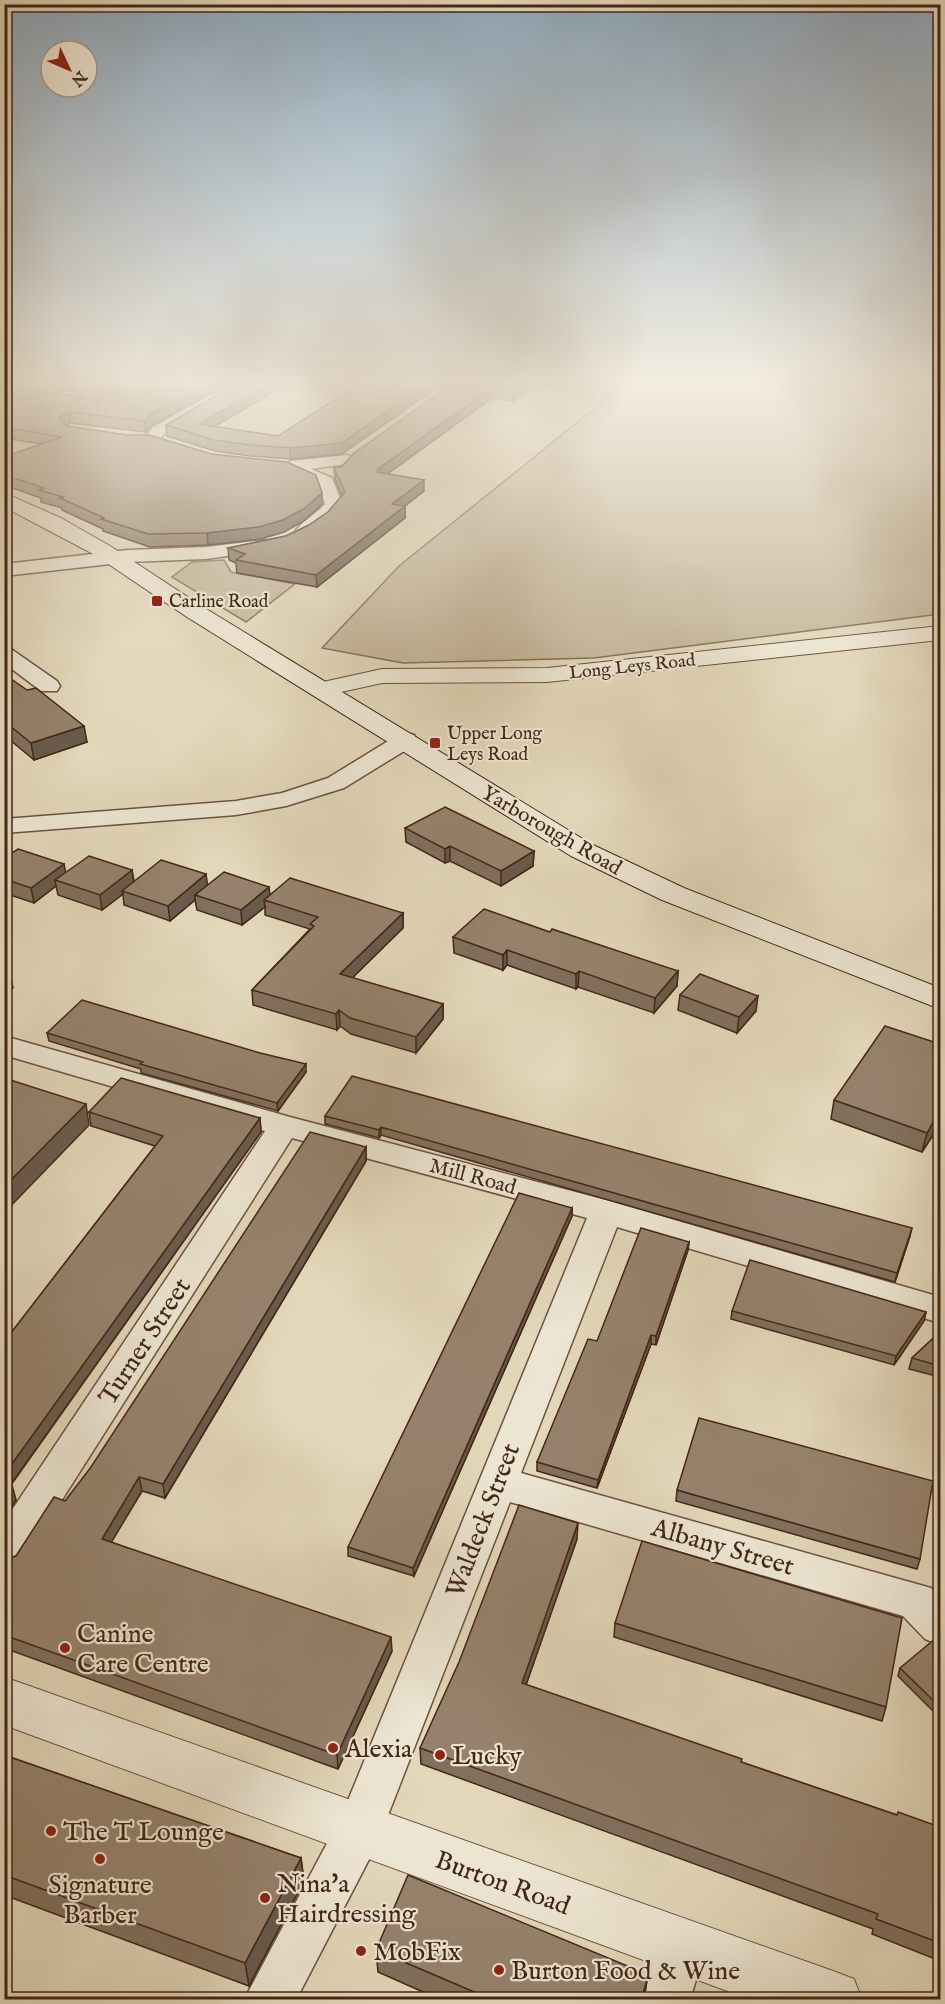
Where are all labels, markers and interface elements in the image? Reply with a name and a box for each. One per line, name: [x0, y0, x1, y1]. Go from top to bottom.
north arrow: [39, 39, 99, 99]
text: N: [66, 65, 91, 90]
place label: Carline Road: [169, 591, 269, 614]
marker: Carline Road: [150, 594, 164, 608]
street label: Long Leys Road: [568, 649, 697, 686]
place label: Upper Long Leys Road: [447, 723, 542, 767]
marker: Upper Long Leys Road: [428, 736, 442, 750]
street label: Yarborough Road: [476, 780, 627, 883]
street label: Mill Road: [426, 1153, 520, 1202]
street label: Turner Street: [92, 1272, 199, 1412]
street label: Waldeck Street: [439, 1439, 528, 1602]
street label: Albany Street: [647, 1511, 798, 1584]
place label: Canine Care Centre: [77, 1618, 209, 1681]
marker: Canine Care Centre: [58, 1641, 72, 1655]
place label: Alexia: [344, 1733, 413, 1766]
place label: Lucky: [452, 1740, 522, 1773]
marker: Alexia: [326, 1741, 340, 1755]
marker: Lucky: [433, 1748, 447, 1762]
place label: The T Lounge: [63, 1816, 224, 1849]
marker: The T Lounge: [44, 1824, 58, 1838]
street label: Burton Road: [430, 1844, 575, 1923]
marker: Signature Barber: [93, 1852, 107, 1866]
place label: Nina'a Hairdressing: [277, 1868, 417, 1931]
place label: Signature Barber: [48, 1869, 152, 1932]
marker: Nina'a Hairdressing: [258, 1891, 272, 1905]
place label: MobFix: [373, 1936, 461, 1969]
marker: MobFix: [354, 1944, 368, 1958]
place label: Burton Food & Wine: [511, 1955, 740, 1988]
marker: Burton Food & Wine: [492, 1963, 506, 1977]

